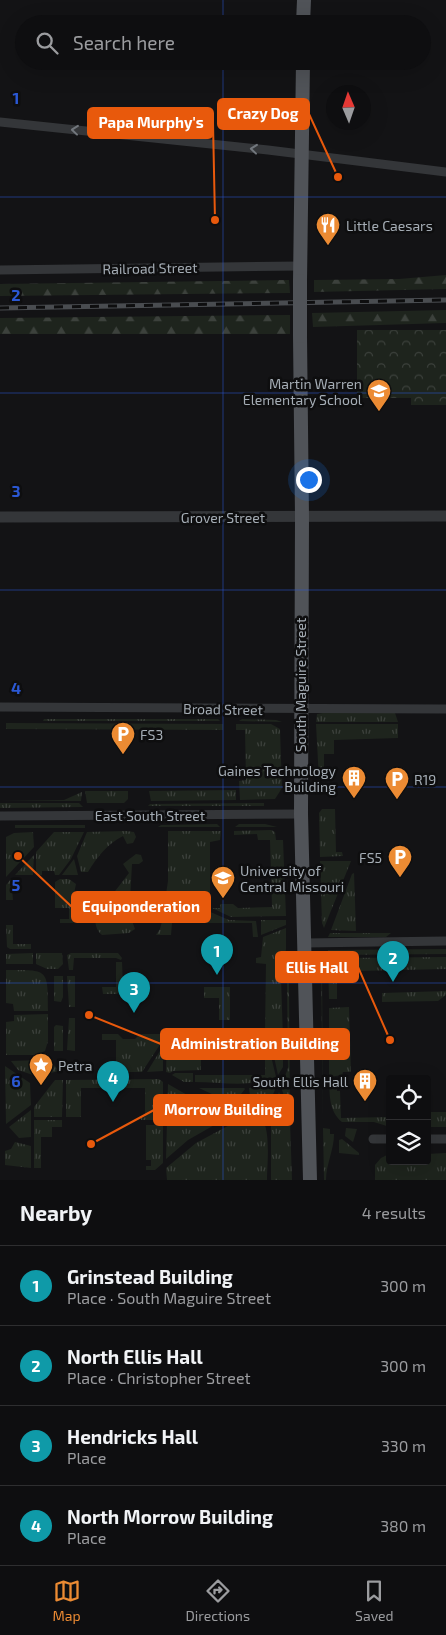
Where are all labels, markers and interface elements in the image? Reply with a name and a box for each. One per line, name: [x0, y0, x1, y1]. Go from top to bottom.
search box: [15, 15, 431, 70]
icon: search: [33, 29, 61, 57]
text: Search here: [73, 31, 175, 54]
north arrow: [326, 85, 371, 130]
text: 1: [13, 88, 19, 107]
callout: Crazy Dog: [218, 99, 309, 129]
text: Crazy Dog: [228, 104, 299, 123]
callout: Papa Murphy's: [88, 108, 213, 138]
text: Papa Murphy's: [98, 113, 204, 132]
one-way arrow: [71, 125, 79, 136]
one-way arrow: [250, 144, 258, 155]
restaurant icon: Little Caesars: [315, 212, 341, 246]
place label: Little Caesars: [346, 217, 433, 234]
street label: Railroad Street: [102, 259, 198, 277]
text: 2: [11, 285, 21, 304]
place label: Martin Warren Elementary School: [243, 375, 363, 408]
school or university icon: Martin Warren Elementary School: [366, 378, 392, 412]
your location: [296, 467, 322, 493]
text: 3: [11, 481, 21, 500]
street label: Grover Street: [181, 509, 265, 526]
street label: South Maguire Street: [292, 618, 309, 752]
text: 4: [11, 678, 21, 697]
street label: Broad Street: [183, 700, 263, 718]
parking icon: FS3: [110, 721, 136, 755]
place label: FS3: [140, 726, 163, 743]
place label: Gaines Technology Building: [218, 762, 337, 795]
building icon: Gaines Technology Building: [341, 765, 367, 799]
parking icon: R19: [384, 766, 410, 800]
place label: R19: [414, 771, 436, 788]
street label: East South Street: [95, 807, 205, 824]
parking icon: FS5: [387, 844, 413, 878]
place label: FS5: [359, 849, 382, 866]
place label: University of Central Missouri: [240, 862, 344, 895]
school or university icon: University of Central Missouri: [210, 865, 236, 899]
text: 5: [12, 875, 21, 894]
callout: Equiponderation: [72, 892, 210, 922]
text: Equiponderation: [82, 897, 200, 915]
pin: 1: [201, 934, 233, 975]
pin: 2: [377, 941, 409, 982]
callout: Ellis Hall: [276, 952, 358, 982]
text: Ellis Hall: [286, 958, 348, 976]
pin: 3: [118, 972, 150, 1013]
callout: Administration Building: [161, 1029, 349, 1059]
text: Administration Building: [171, 1034, 339, 1052]
place icon: Petra: [28, 1052, 54, 1086]
place label: Petra: [58, 1057, 92, 1074]
pin: 4: [97, 1061, 129, 1102]
building icon: South Ellis Hall: [352, 1068, 378, 1102]
text: 6: [11, 1071, 21, 1090]
place label: South Ellis Hall: [252, 1073, 349, 1090]
map controls: [386, 1075, 431, 1165]
button: locate: [386, 1075, 431, 1120]
callout: Morrow Building: [154, 1095, 293, 1125]
text: Morrow Building: [164, 1100, 282, 1118]
button: layers: [386, 1120, 431, 1165]
text: Nearby: [20, 1200, 92, 1225]
text: 4 results: [362, 1203, 426, 1222]
text: Grinstead Building: [67, 1265, 233, 1288]
text: 1: [33, 1276, 39, 1295]
text: 300 m: [380, 1276, 426, 1295]
text: Place · South Maguire Street: [67, 1288, 271, 1307]
text: North Ellis Hall: [67, 1345, 203, 1368]
text: 2: [31, 1356, 41, 1375]
text: 300 m: [380, 1356, 426, 1375]
text: Place · Christopher Street: [67, 1368, 251, 1387]
text: Hendricks Hall: [67, 1425, 198, 1448]
text: 3: [31, 1436, 41, 1455]
text: 330 m: [381, 1436, 426, 1455]
text: Place: [67, 1448, 106, 1467]
text: North Morrow Building: [67, 1505, 273, 1528]
text: 4: [31, 1516, 41, 1535]
text: 380 m: [380, 1516, 426, 1535]
text: Place: [67, 1528, 106, 1547]
tab: Map: [52, 1577, 81, 1624]
tab: Directions: [186, 1577, 250, 1624]
tab: Saved: [355, 1577, 394, 1624]

